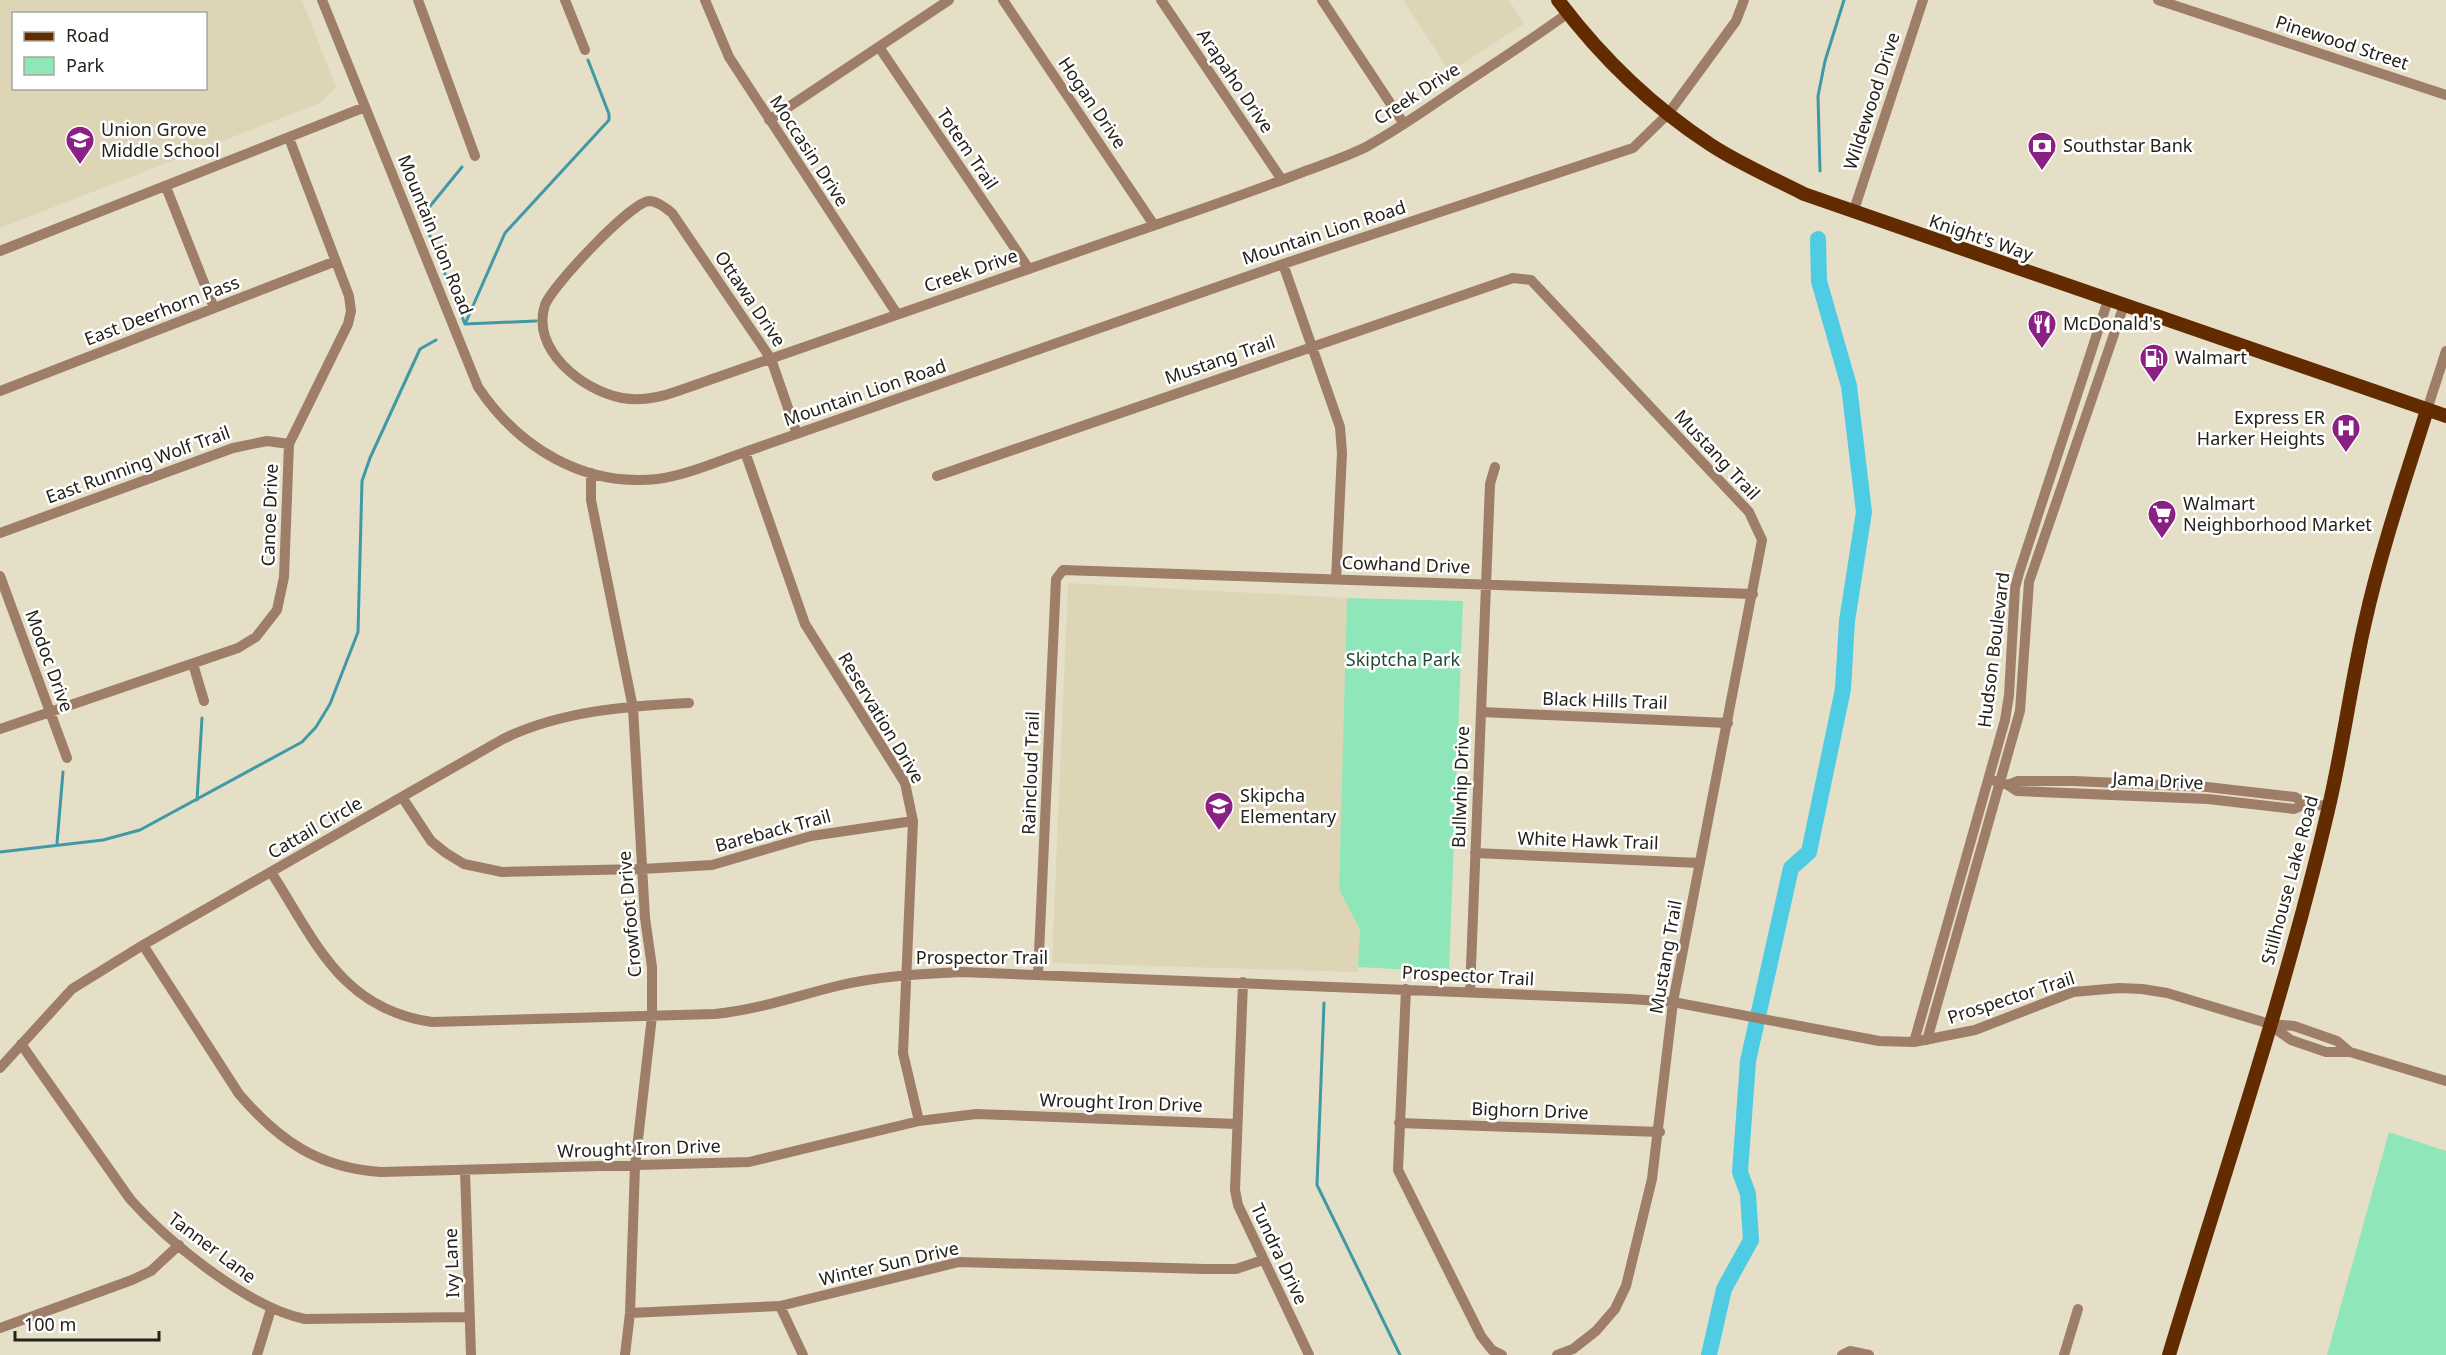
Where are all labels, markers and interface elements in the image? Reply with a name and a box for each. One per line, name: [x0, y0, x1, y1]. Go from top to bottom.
street label: Pinewood Street: [2273, 9, 2412, 75]
legend: [12, 12, 207, 90]
text: Road: [66, 23, 109, 47]
street label: Arapaho Drive: [1192, 24, 1280, 137]
street label: Wildewood Drive: [1838, 29, 1905, 172]
street label: Hogan Drive: [1053, 52, 1132, 153]
text: Park: [66, 53, 104, 77]
street label: Creek Drive: [1369, 57, 1464, 130]
street label: Moccasin Drive: [765, 90, 855, 211]
street label: Totem Trail: [932, 103, 1004, 194]
place label: Union Grove Middle School: [101, 117, 220, 162]
school or university icon: Union Grove Middle School: [64, 124, 96, 166]
bank icon: Southstar Bank: [2026, 130, 2058, 172]
place label: Southstar Bank: [2063, 133, 2193, 157]
street label: Mountain Lion Road: [393, 151, 479, 318]
street label: Mountain Lion Road: [1239, 194, 1408, 270]
street label: Knight's Way: [1926, 208, 2037, 266]
street label: Creek Drive: [921, 243, 1021, 297]
street label: Ottawa Drive: [710, 246, 792, 351]
street label: East Deerhorn Pass: [81, 269, 243, 351]
restaurant icon: McDonald's: [2026, 308, 2058, 350]
place label: McDonald's: [2063, 311, 2161, 335]
street label: Mustang Trail: [1161, 329, 1278, 389]
fuel station icon: Walmart: [2138, 342, 2170, 384]
place label: Walmart: [2175, 345, 2247, 369]
street label: Mountain Lion Road: [780, 353, 949, 431]
street label: Mustang Trail: [1670, 404, 1766, 505]
place label: Express ER Harker Heights: [2197, 405, 2325, 450]
hospital icon: Express ER Harker Heights: [2330, 412, 2362, 454]
street label: East Running Wolf Trail: [42, 420, 233, 509]
street label: Canoe Drive: [255, 463, 283, 567]
place label: Walmart Neighborhood Market: [2183, 491, 2372, 536]
supermarket icon: Walmart Neighborhood Market: [2146, 498, 2178, 540]
street label: Cowhand Drive: [1341, 550, 1471, 578]
street label: Hudson Boulevard: [1972, 571, 2014, 729]
street label: Modoc Drive: [20, 606, 80, 715]
street label: Reservation Drive: [833, 647, 931, 788]
park label: Skiptcha Park: [1346, 647, 1461, 671]
street label: Black Hills Trail: [1542, 686, 1668, 714]
street label: Raincloud Trail: [1016, 711, 1044, 835]
street label: Bullwhip Drive: [1446, 725, 1474, 848]
street label: Jama Drive: [2110, 766, 2204, 794]
place label: Skipcha Elementary: [1240, 783, 1337, 828]
street label: Cattail Circle: [263, 790, 366, 864]
school or university icon: Skipcha Elementary: [1203, 790, 1235, 832]
street label: Stillhouse Lake Road: [2255, 793, 2323, 967]
street label: Bareback Trail: [712, 803, 833, 857]
street label: White Hawk Trail: [1517, 826, 1659, 854]
street label: Crowfoot Drive: [612, 850, 646, 978]
street label: Mustang Trail: [1643, 898, 1687, 1016]
street label: Prospector Trail: [916, 945, 1048, 969]
street label: Prospector Trail: [1401, 960, 1535, 990]
street label: Prospector Trail: [1944, 965, 2077, 1029]
street label: Wrought Iron Drive: [1039, 1087, 1203, 1117]
street label: Bighorn Drive: [1471, 1096, 1589, 1124]
street label: Wrought Iron Drive: [557, 1133, 721, 1163]
street label: Tundra Drive: [1246, 1199, 1314, 1308]
street label: Tanner Lane: [164, 1206, 261, 1288]
street label: Ivy Lane: [438, 1228, 464, 1298]
street label: Winter Sun Drive: [817, 1235, 961, 1291]
scale bar: [15, 1304, 159, 1342]
text: 100 m: [24, 1312, 76, 1336]

